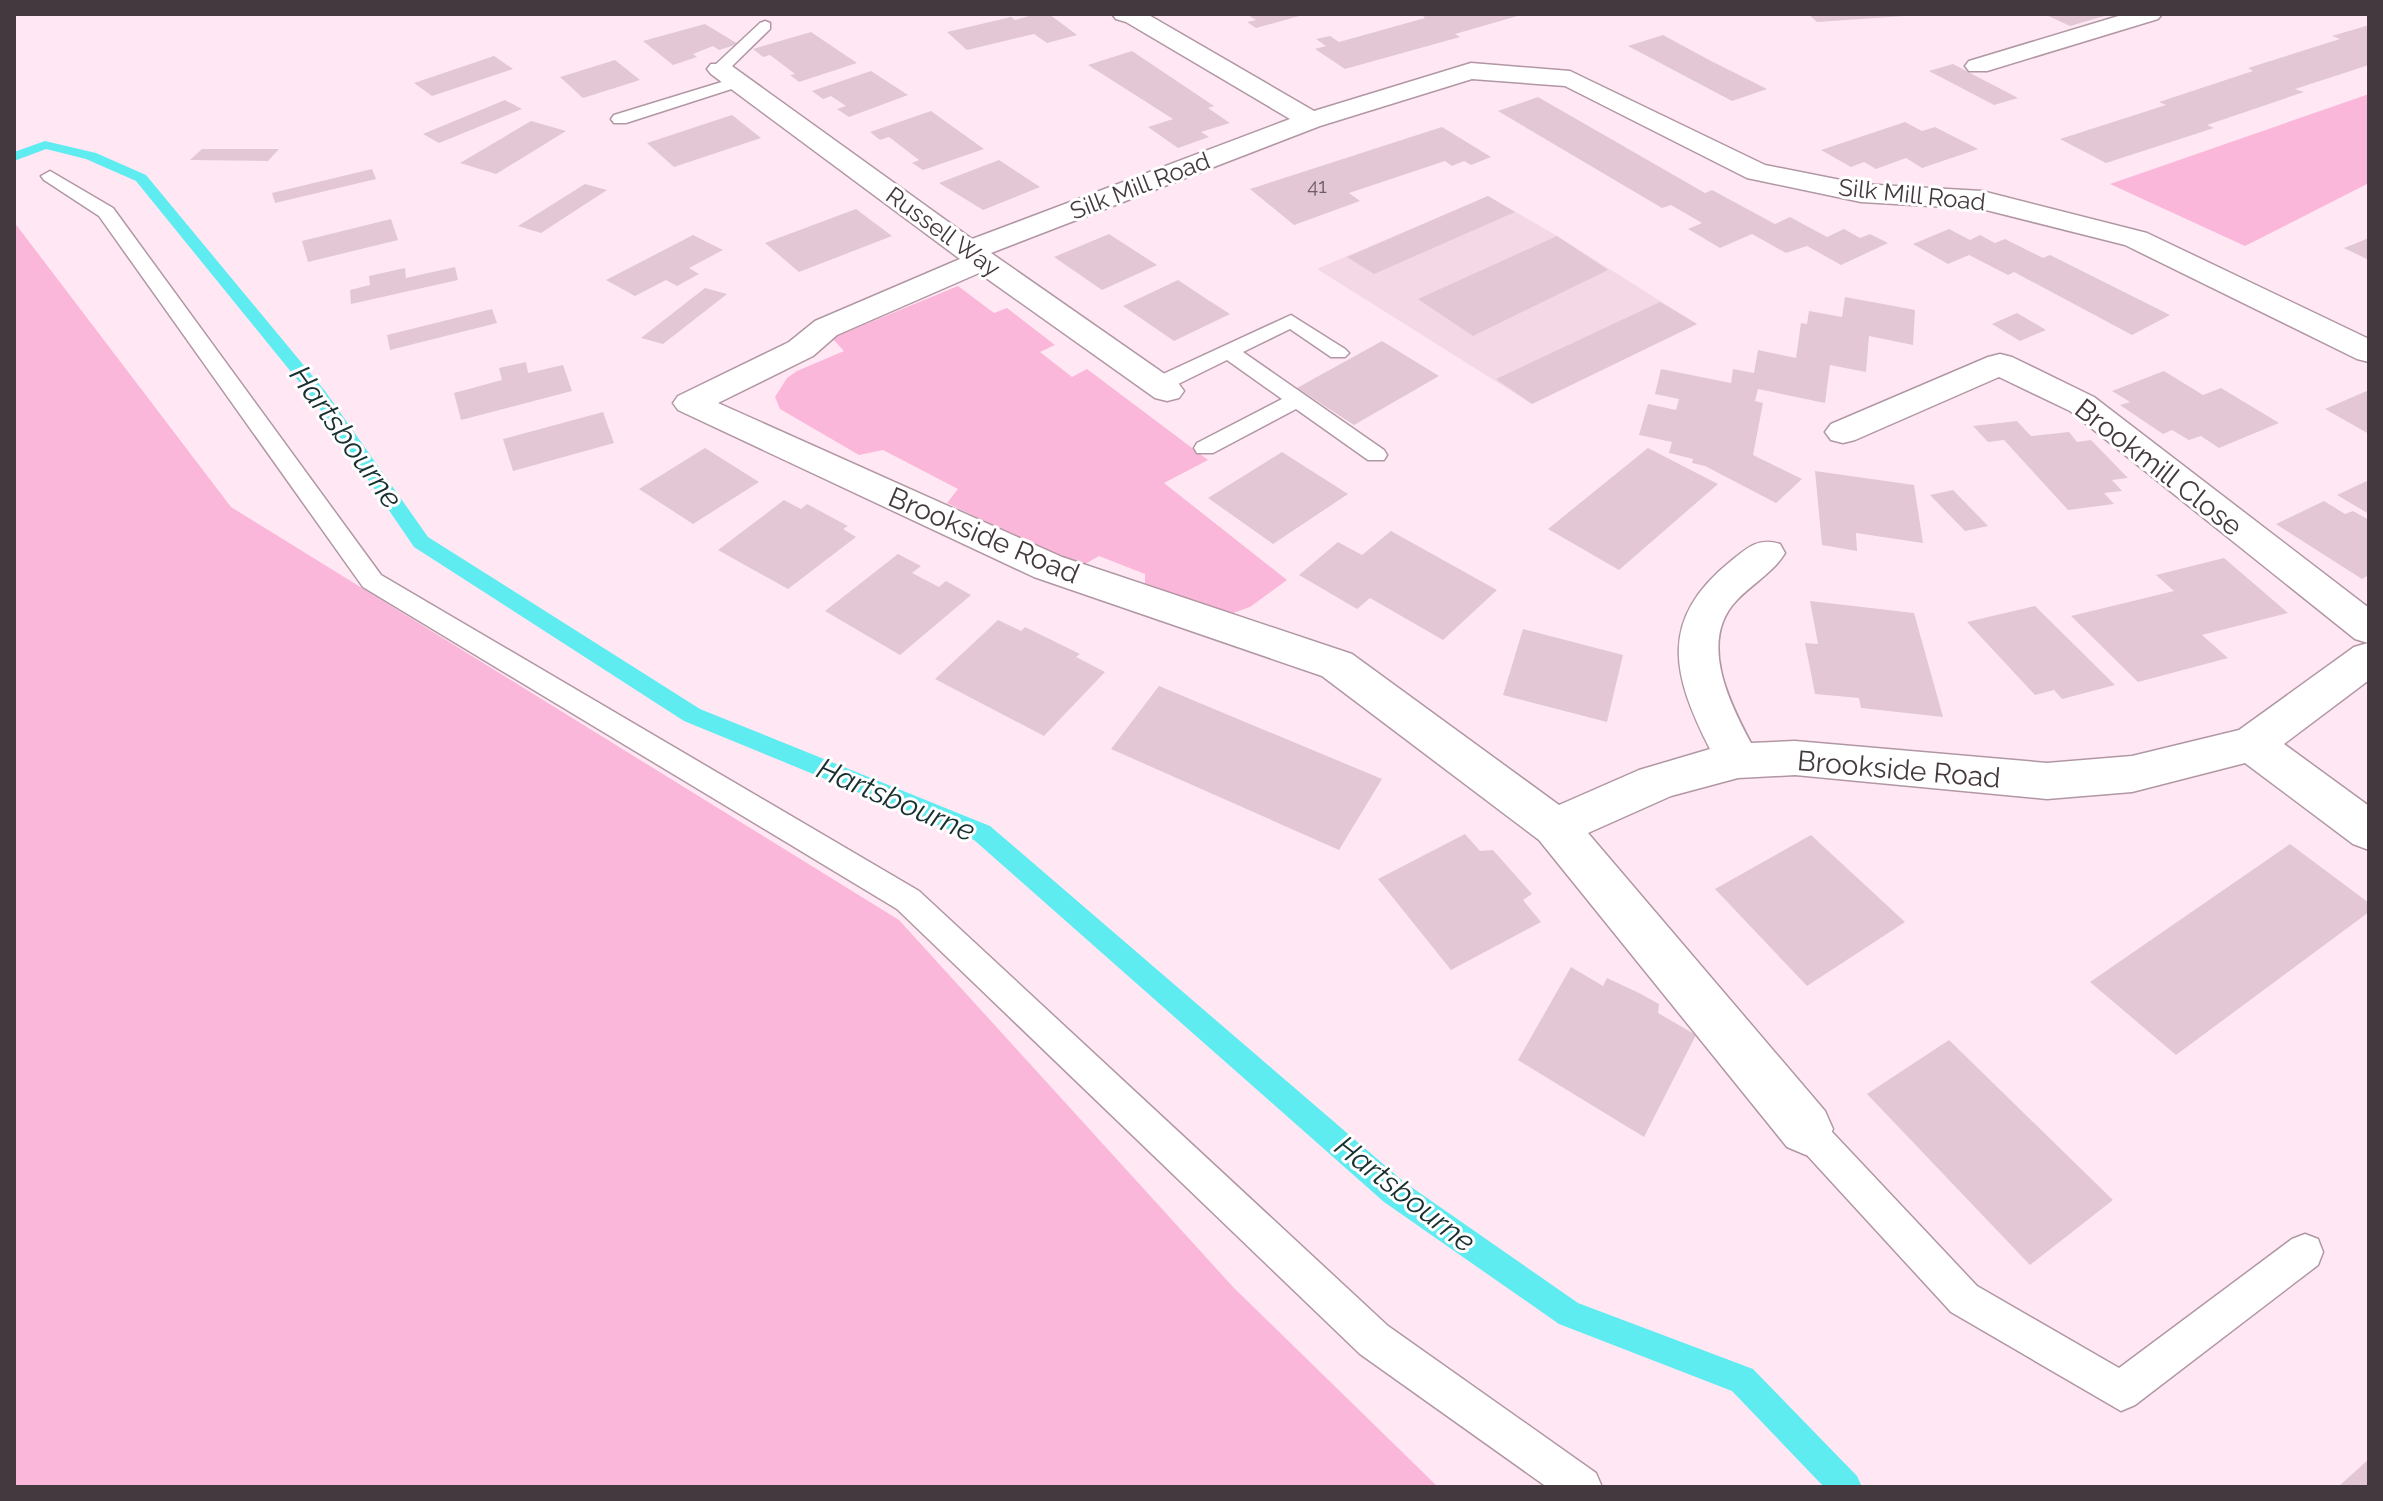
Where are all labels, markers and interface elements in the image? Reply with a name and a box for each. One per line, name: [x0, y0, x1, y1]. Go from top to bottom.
street label: Silk Mill Road: [1066, 146, 1214, 225]
street label: Silk Mill Road: [1837, 172, 1987, 217]
house number: 41: [1307, 174, 1327, 198]
street label: Russell Way: [880, 180, 1006, 283]
water label: Hartsbourne: [283, 358, 410, 515]
street label: Brookmill Close: [2069, 392, 2249, 543]
street label: Brookside Road: [883, 480, 1084, 590]
street label: Brookside Road: [1796, 744, 2002, 795]
water label: Hartsbourne: [812, 751, 980, 848]
water label: Hartsbourne: [1328, 1128, 1482, 1259]

